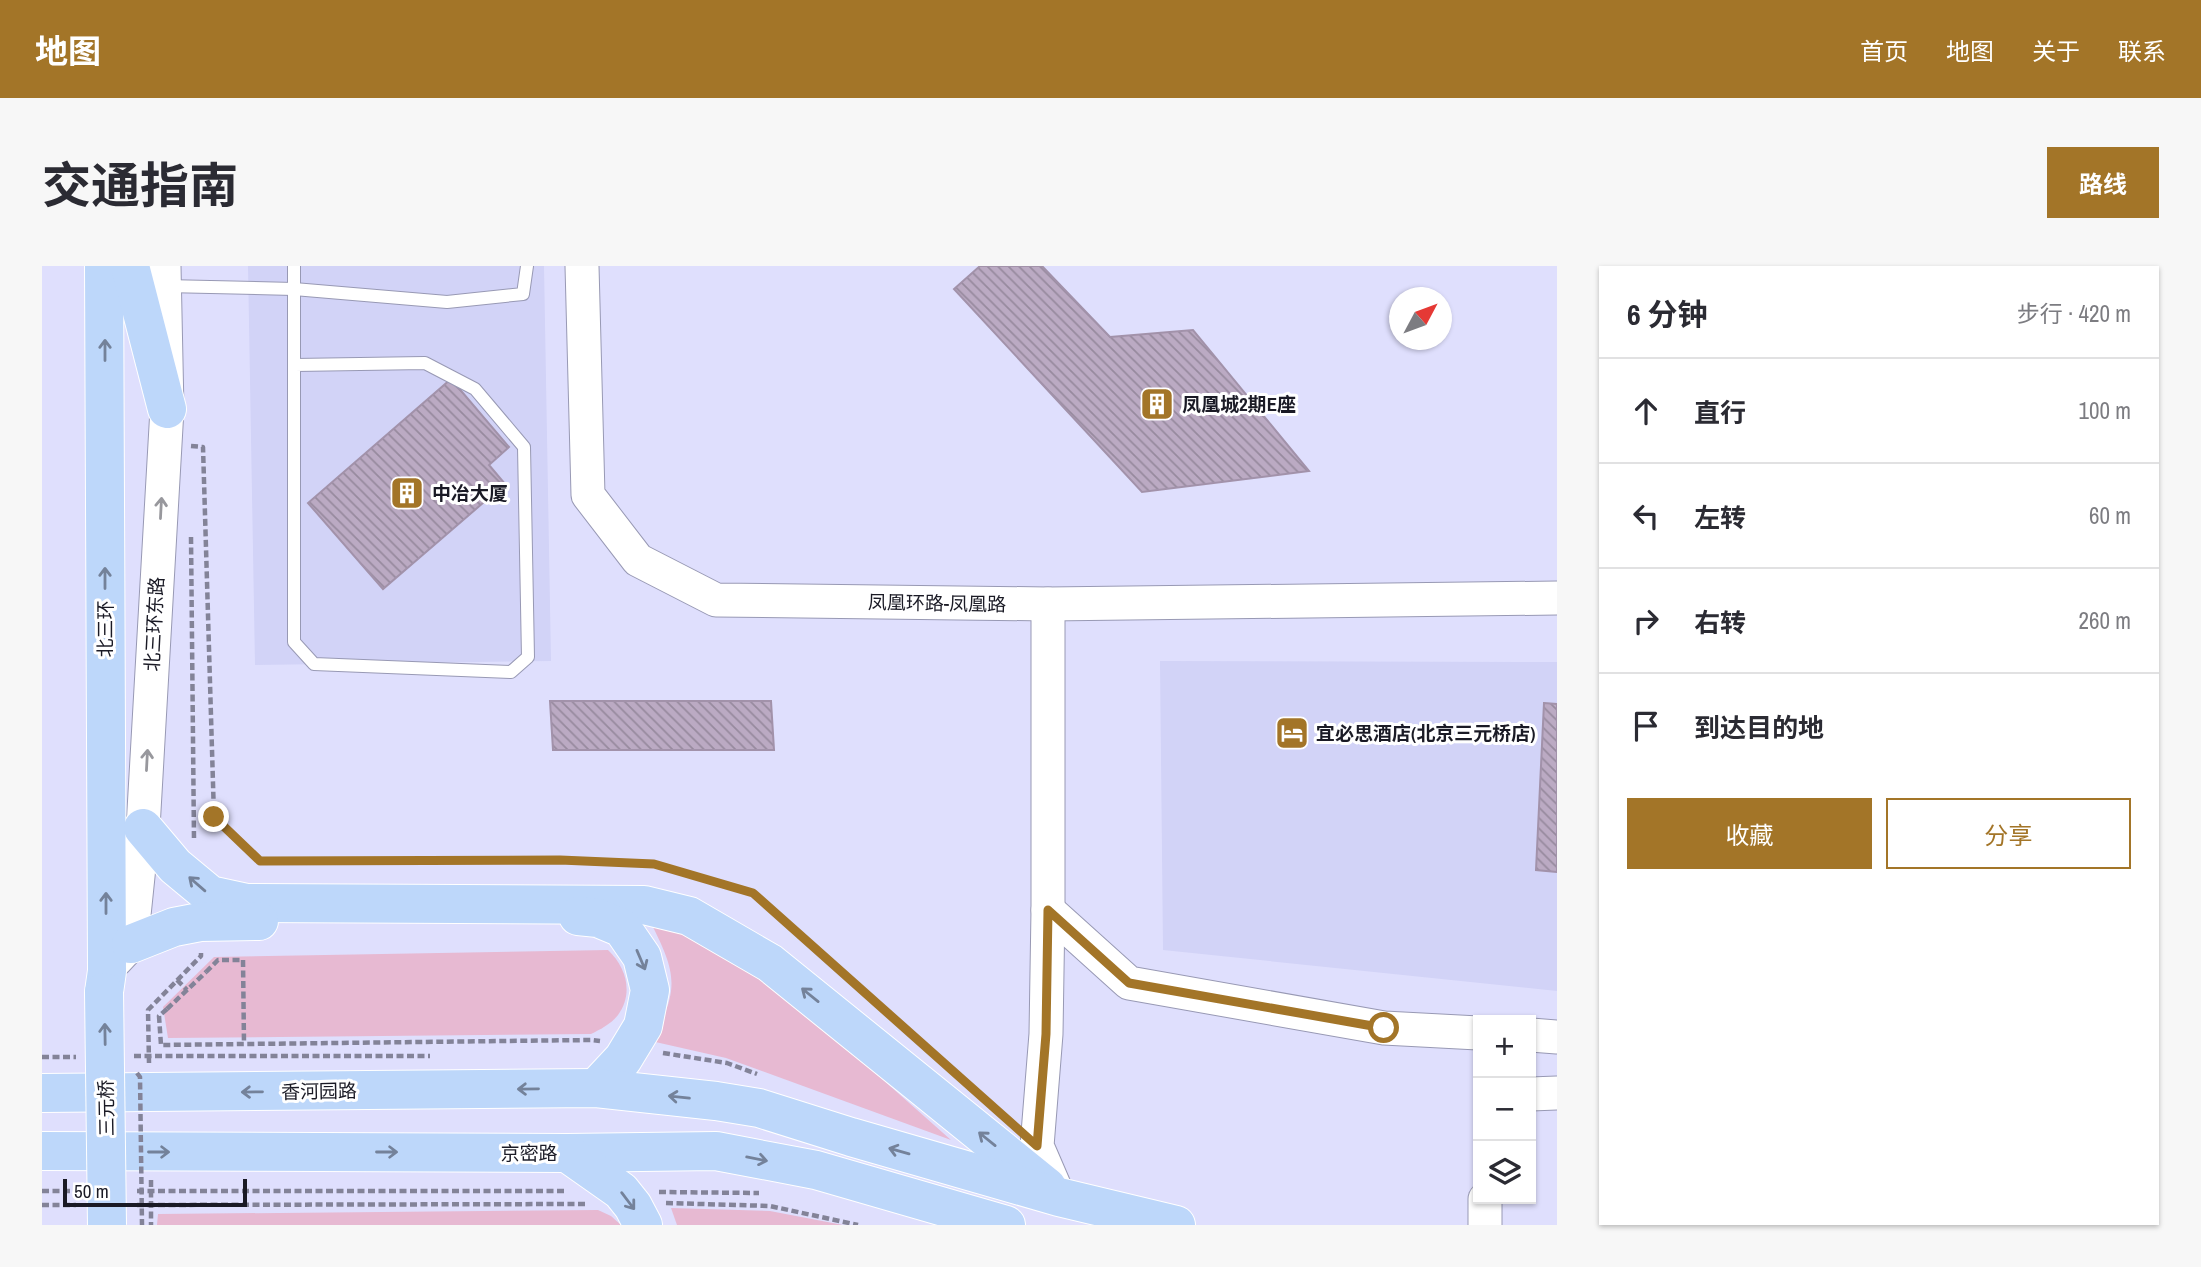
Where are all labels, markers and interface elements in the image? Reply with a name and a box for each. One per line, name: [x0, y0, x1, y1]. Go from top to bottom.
text: 地图: [35, 29, 101, 73]
text: 首页: [1860, 35, 1908, 67]
text: 地图: [1946, 35, 1994, 67]
text: 关于: [2032, 35, 2080, 67]
text: 联系: [2118, 35, 2166, 67]
button: 路线: [2047, 147, 2159, 218]
text: 交通指南: [42, 152, 238, 218]
north arrow: [1389, 287, 1452, 350]
text: 6 分钟: [1627, 294, 1708, 334]
text: 步行 · 420 m: [2017, 298, 2131, 329]
one-way arrow: [98, 339, 111, 362]
building icon: 凤凰城2期E座: [1138, 385, 1176, 423]
place label: 凤凰城2期E座: [1182, 391, 1296, 417]
icon: ahead: [1627, 392, 1665, 430]
text: 直行: [1694, 395, 1746, 430]
text: 100 m: [2079, 395, 2131, 426]
building icon: 中冶大厦: [388, 474, 426, 512]
place label: 中冶大厦: [432, 480, 508, 506]
one-way arrow: [155, 497, 168, 520]
icon: left: [1627, 497, 1665, 535]
text: 左转: [1694, 500, 1746, 535]
text: 60 m: [2089, 500, 2131, 531]
one-way arrow: [98, 566, 112, 589]
street label: 北三环东路: [139, 576, 169, 672]
street label: 凤凰环路-凤凰路: [868, 589, 1006, 617]
street label: 北三环: [92, 600, 118, 658]
icon: right: [1627, 602, 1665, 640]
text: 右转: [1694, 605, 1746, 640]
text: 260 m: [2079, 605, 2131, 636]
icon: arrive: [1627, 707, 1665, 745]
text: 到达目的地: [1694, 710, 1824, 745]
hotel icon: 宜必思酒店(北京三元桥店): [1273, 714, 1311, 752]
place label: 宜必思酒店(北京三元桥店): [1316, 720, 1535, 746]
one-way arrow: [140, 748, 153, 771]
button: 收藏: [1627, 798, 1872, 869]
button: 分享: [1886, 798, 2131, 869]
route end: [198, 801, 229, 832]
one-way arrow: [188, 876, 206, 892]
one-way arrow: [99, 892, 113, 915]
one-way arrow: [635, 949, 648, 970]
one-way arrow: [802, 987, 820, 1003]
route start: [1368, 1012, 1399, 1043]
map controls: [1473, 1015, 1536, 1204]
button: +: [1473, 1015, 1536, 1078]
one-way arrow: [98, 1023, 112, 1046]
street label: 香河园路: [281, 1077, 357, 1105]
button: −: [1473, 1078, 1536, 1141]
street label: 三元桥: [93, 1079, 119, 1137]
one-way arrow: [517, 1082, 540, 1096]
one-way arrow: [240, 1085, 263, 1098]
one-way arrow: [668, 1090, 691, 1103]
one-way arrow: [978, 1131, 996, 1146]
street label: 京密路: [500, 1140, 558, 1166]
button: layers: [1473, 1141, 1536, 1204]
one-way arrow: [888, 1144, 911, 1157]
one-way arrow: [147, 1145, 170, 1159]
one-way arrow: [375, 1145, 398, 1159]
one-way arrow: [745, 1152, 768, 1166]
scale bar: [63, 1176, 247, 1208]
text: 50 m: [74, 1178, 109, 1204]
one-way arrow: [621, 1191, 636, 1209]

